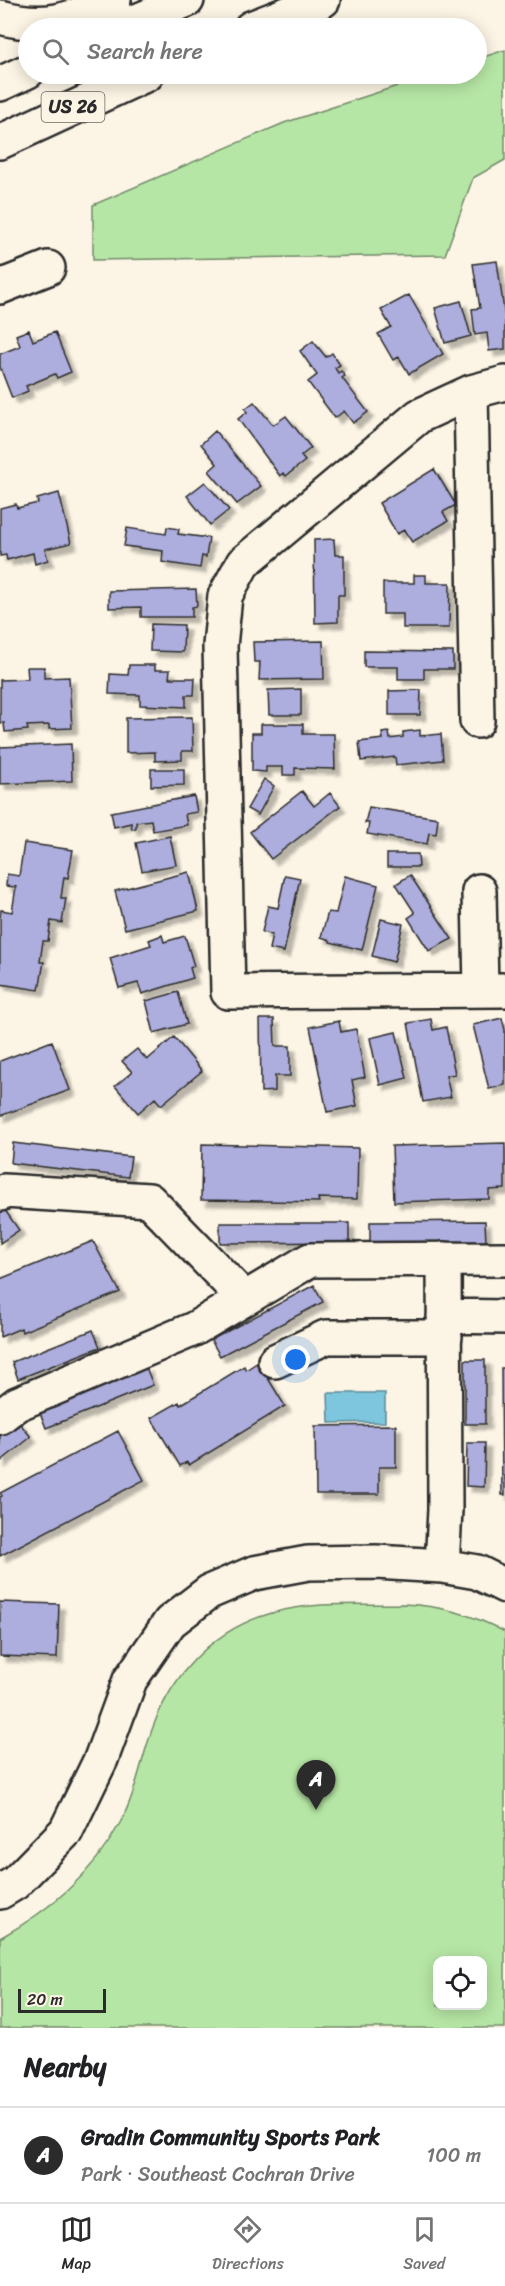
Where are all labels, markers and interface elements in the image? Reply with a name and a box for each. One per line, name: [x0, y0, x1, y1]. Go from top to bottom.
search box: [18, 18, 487, 84]
text: Search here: [87, 32, 203, 71]
icon: search: [39, 35, 72, 68]
road number: US 26: [42, 92, 104, 122]
your location: [281, 1345, 310, 1374]
pin: A: [296, 1760, 336, 1810]
map controls: [433, 1956, 487, 2010]
button: locate: [433, 1956, 487, 2010]
text: 20 m: [27, 1985, 63, 2014]
scale bar: [18, 1986, 106, 2014]
text: Nearby: [24, 2044, 106, 2090]
text: Gradin Community Sports Park: [81, 2118, 380, 2157]
text: A: [37, 2138, 50, 2173]
text: 100 m: [427, 2138, 481, 2173]
text: Park · Southeast Cochran Drive: [81, 2157, 355, 2192]
tab: Map: [60, 2213, 93, 2278]
tab: Directions: [212, 2213, 284, 2278]
tab: Saved: [403, 2213, 445, 2278]

